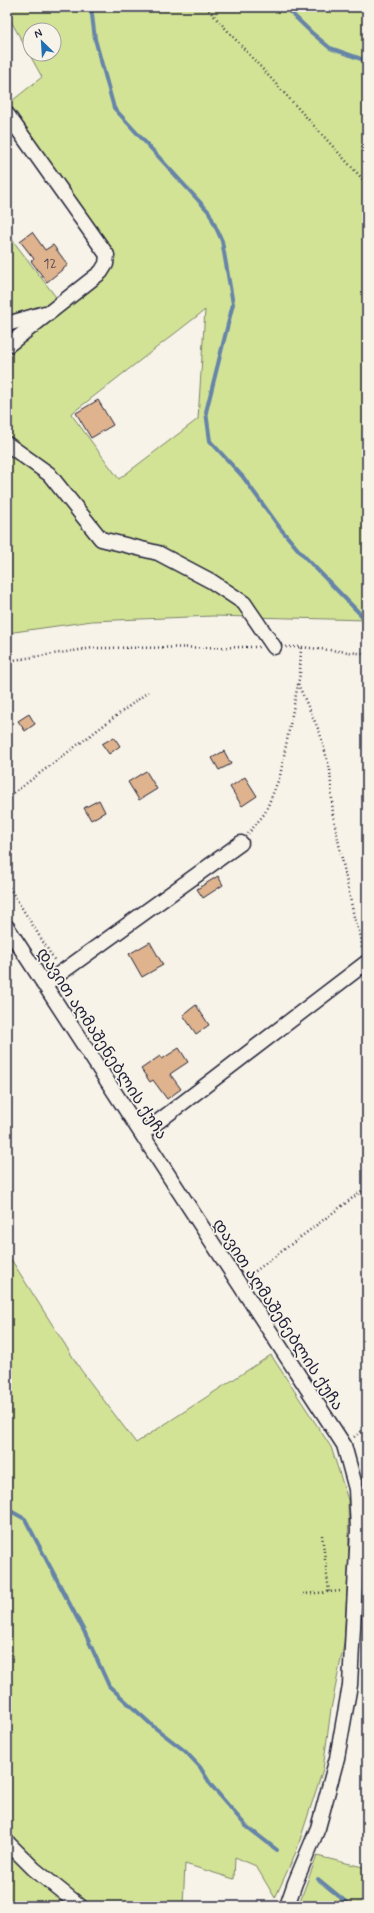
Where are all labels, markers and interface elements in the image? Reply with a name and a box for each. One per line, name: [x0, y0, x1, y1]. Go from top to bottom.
north arrow: [22, 22, 62, 62]
text: N: [32, 26, 44, 42]
house number: 12: [43, 255, 57, 273]
street label: დავით აღმაშენებლის ქუჩა: [32, 944, 172, 1144]
street label: დავით აღმაშენებლის ქუჩა: [208, 1215, 348, 1415]

